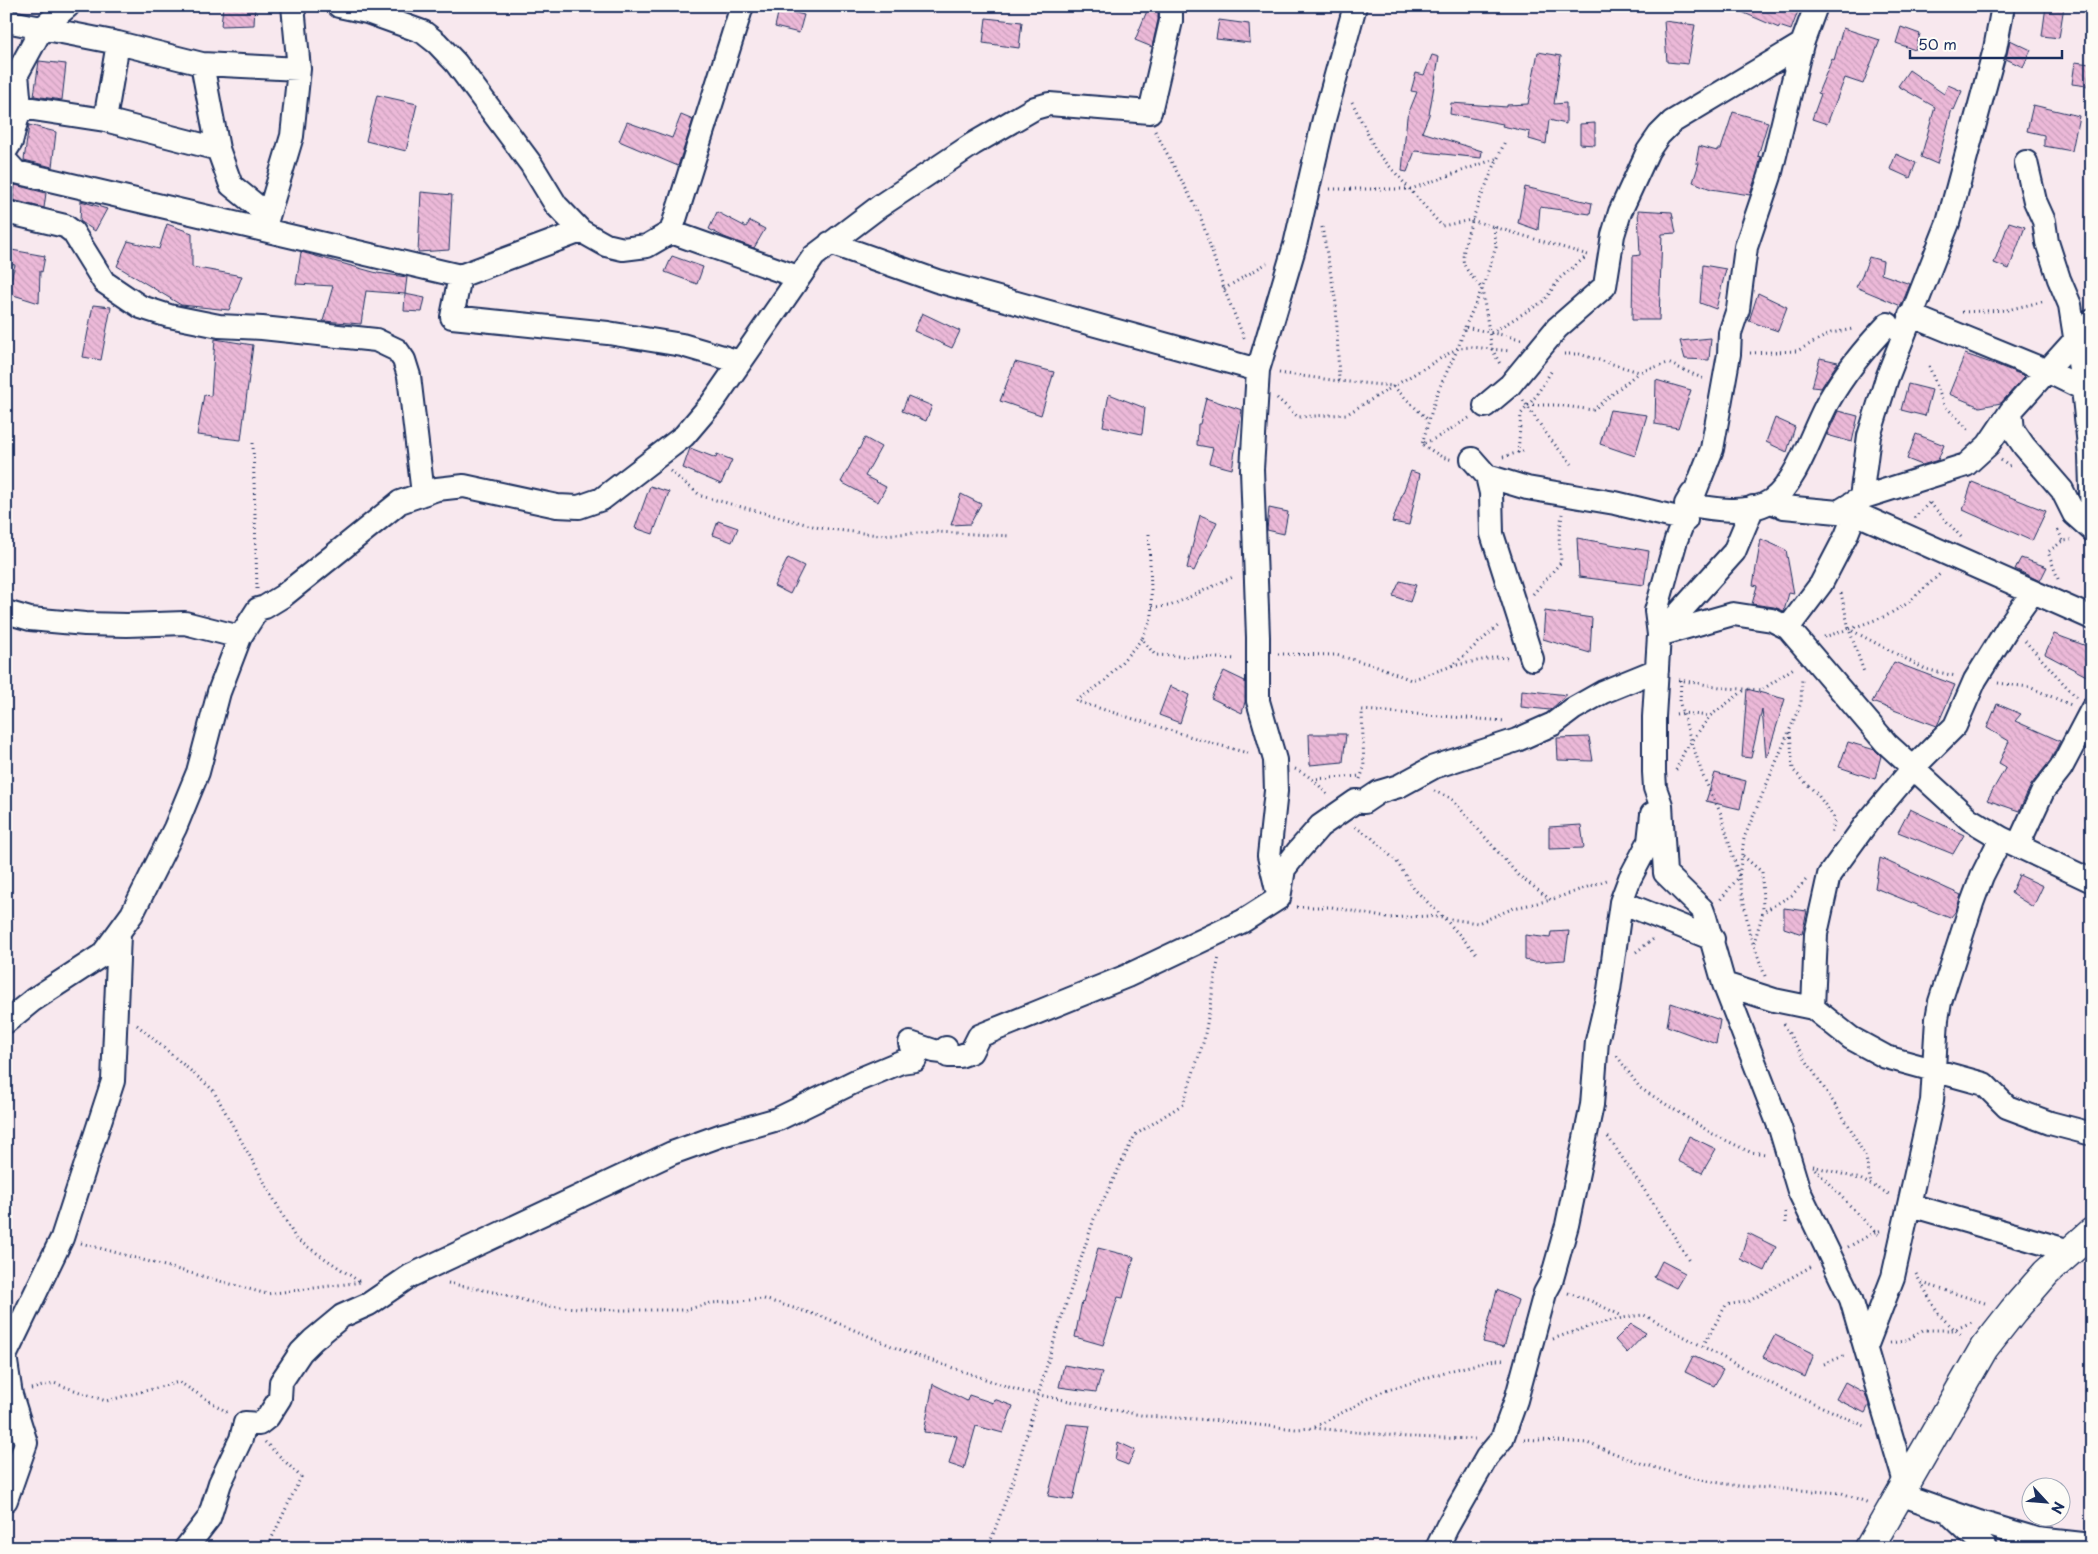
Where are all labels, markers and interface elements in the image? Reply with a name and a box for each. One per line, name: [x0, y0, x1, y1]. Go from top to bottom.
scale bar: [1910, 28, 2063, 60]
text: 50 m: [1918, 32, 1957, 55]
north arrow: [2020, 1476, 2070, 1526]
text: N: [2046, 1498, 2070, 1518]

